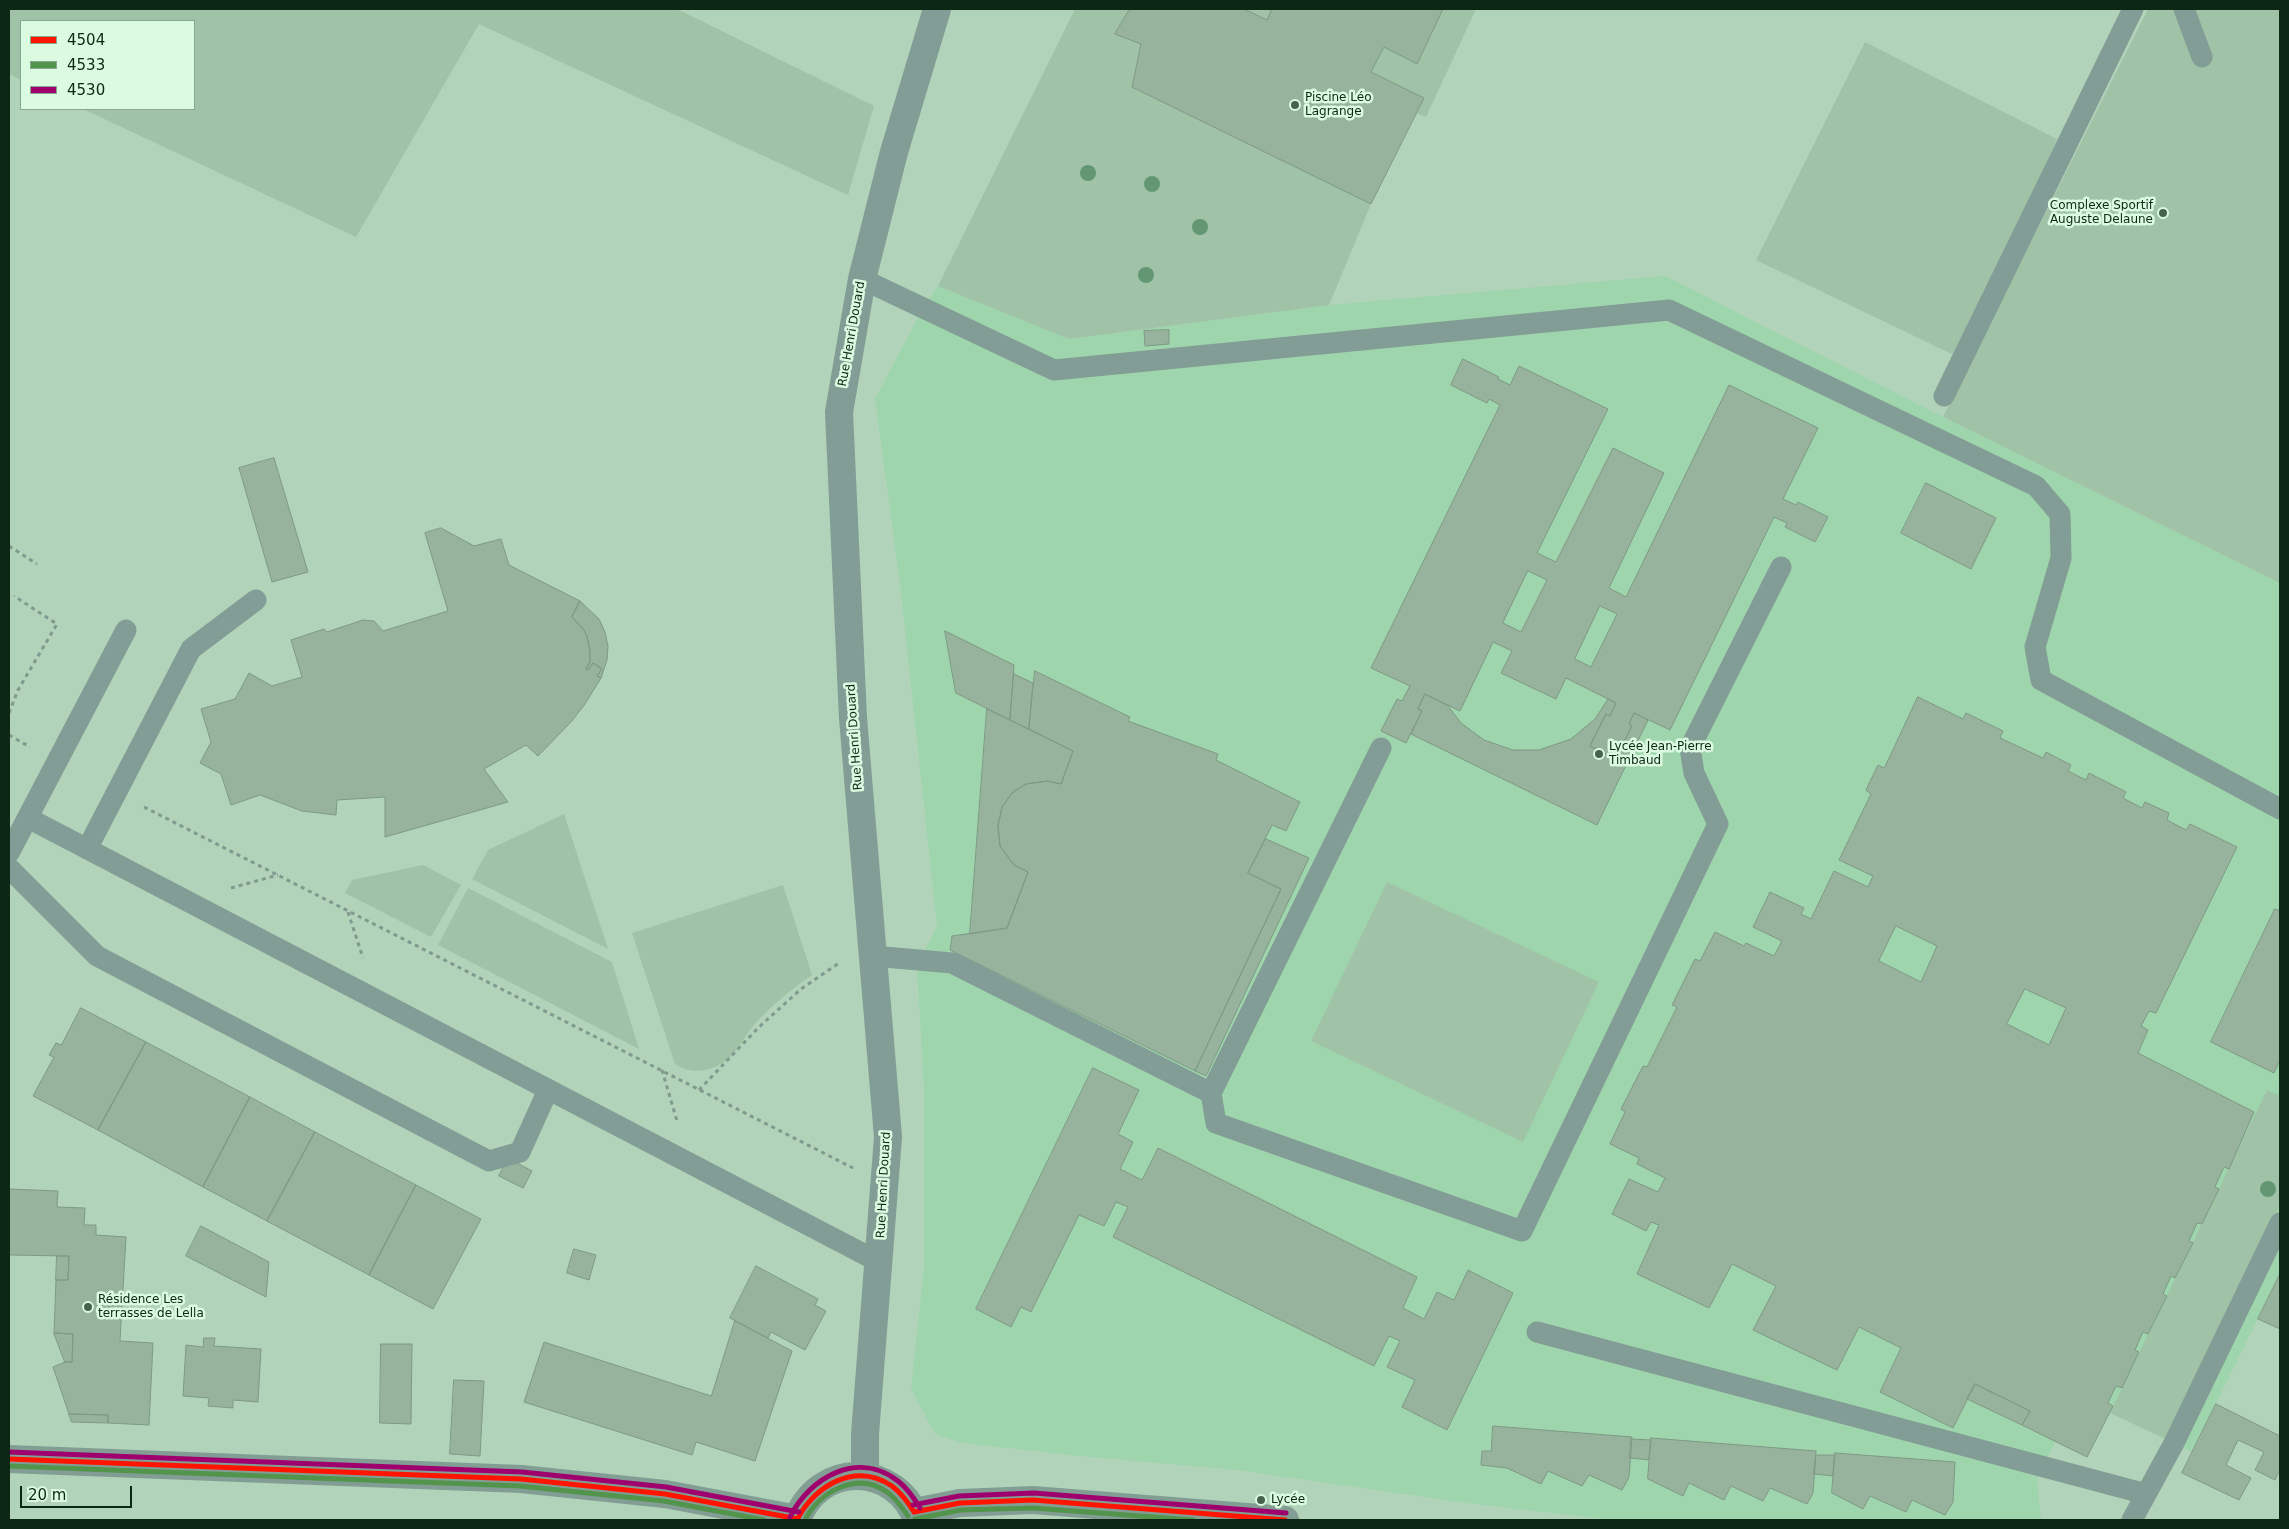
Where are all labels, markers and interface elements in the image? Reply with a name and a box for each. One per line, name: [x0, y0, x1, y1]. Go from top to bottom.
legend: [20, 20, 195, 110]
text: 4504: [67, 31, 105, 49]
text: 4533: [67, 56, 105, 74]
text: 4530: [67, 81, 105, 99]
place label: Piscine Léo Lagrange: [1305, 91, 1371, 119]
marker: Piscine Léo Lagrange: [1289, 99, 1301, 111]
place label: Complexe Sportif Auguste Delaune: [2050, 199, 2153, 227]
marker: Complexe Sportif Auguste Delaune: [2157, 207, 2169, 219]
street label: Rue Henri Douard: [836, 280, 868, 388]
street label: Rue Henri Douard: [844, 683, 866, 791]
place label: Lycée Jean-Pierre Timbaud: [1609, 740, 1712, 768]
marker: Lycée Jean-Pierre Timbaud: [1593, 748, 1605, 760]
street label: Rue Henri Douard: [874, 1131, 894, 1239]
place label: Résidence Les terrasses de Lella: [98, 1293, 204, 1321]
marker: Résidence Les terrasses de Lella: [82, 1301, 94, 1313]
scale bar: [22, 1476, 135, 1508]
text: 20 m: [28, 1486, 66, 1504]
place label: Lycée: [1271, 1493, 1305, 1507]
marker: Lycée: [1255, 1494, 1267, 1506]

